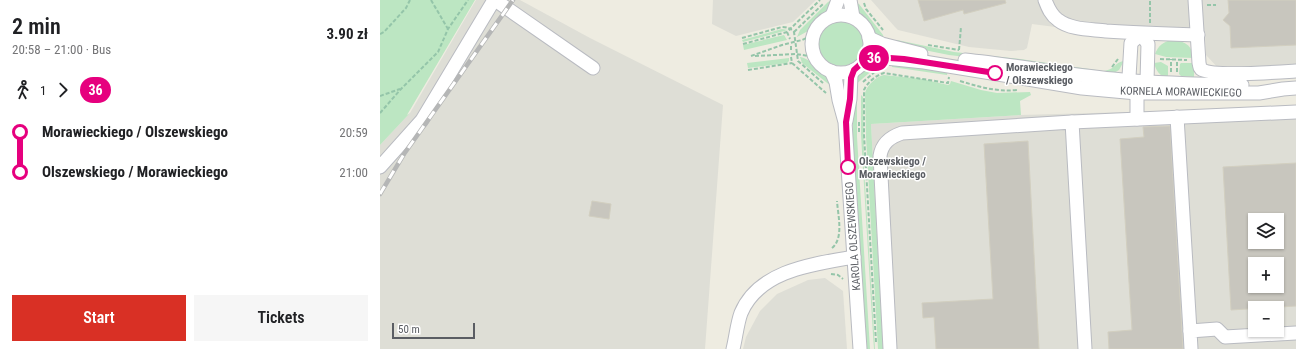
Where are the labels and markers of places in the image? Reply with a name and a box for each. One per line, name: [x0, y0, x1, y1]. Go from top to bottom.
place label: Morawieckiego / Olszewskiego: [1006, 61, 1074, 87]
marker: Morawieckiego / Olszewskiego: [987, 65, 1003, 81]
place label: Olszewskiego / Morawieckiego: [859, 155, 926, 181]
marker: Olszewskiego / Morawieckiego: [840, 159, 856, 175]

